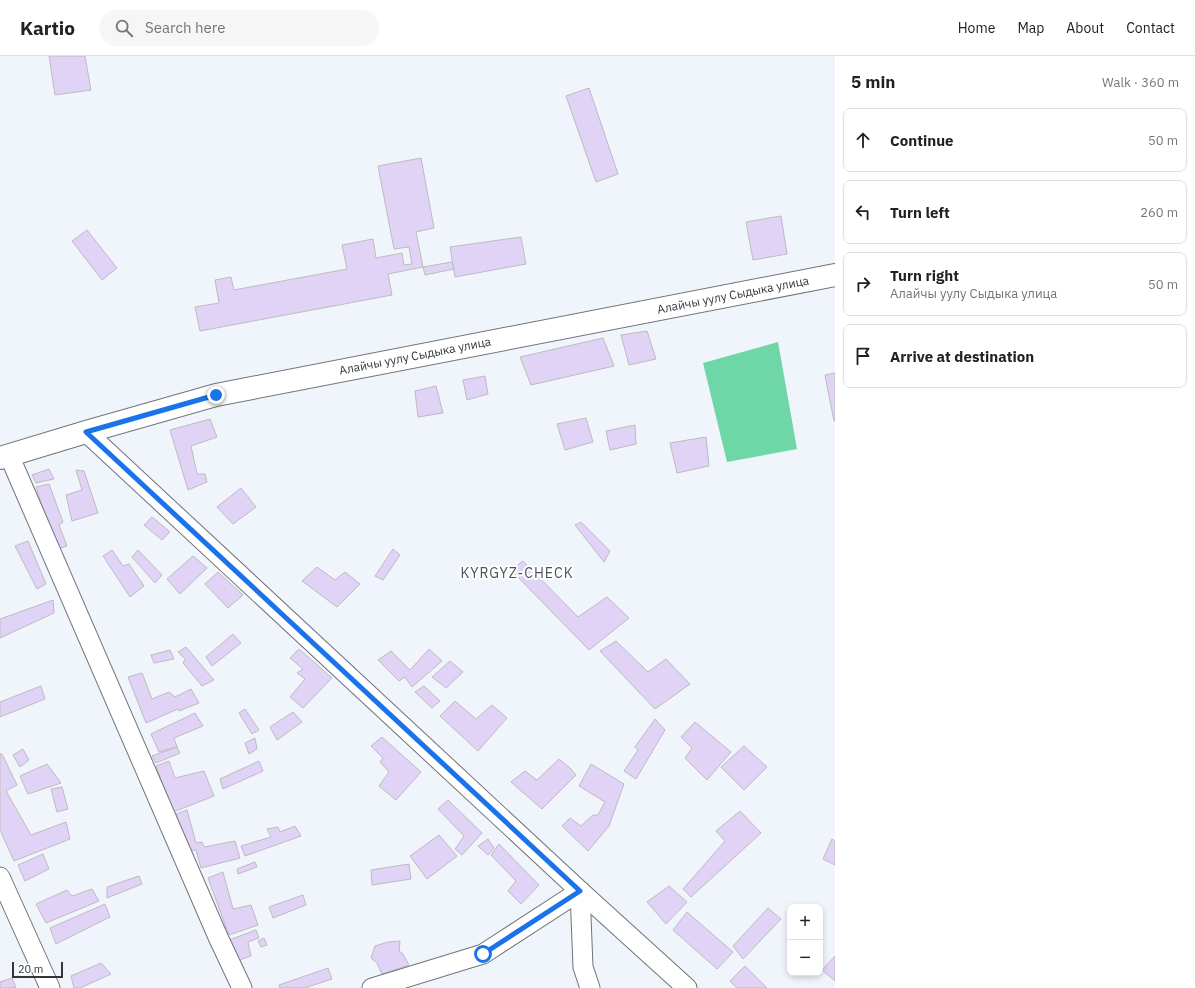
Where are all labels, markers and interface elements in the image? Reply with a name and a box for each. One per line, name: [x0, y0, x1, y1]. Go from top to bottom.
search box: [99, 10, 379, 46]
text: Kartio: [20, 16, 75, 40]
icon: search: [113, 17, 135, 39]
text: Search here: [145, 18, 225, 37]
text: Home: [958, 19, 995, 37]
text: Map: [1017, 19, 1044, 37]
text: About: [1066, 19, 1104, 37]
text: Contact: [1126, 19, 1175, 37]
text: 5 min: [851, 71, 895, 93]
text: Walk · 360 m: [1102, 74, 1179, 91]
icon: ahead: [852, 129, 874, 151]
text: Continue: [890, 131, 954, 150]
text: 50 m: [1148, 132, 1178, 149]
icon: left: [852, 201, 874, 223]
text: Turn left: [890, 203, 950, 222]
text: 260 m: [1140, 204, 1178, 221]
text: Turn right: [890, 266, 959, 285]
street label: Алайчы уулу Сыдыка улица: [656, 272, 811, 317]
icon: right: [852, 273, 874, 295]
text: 50 m: [1148, 276, 1178, 293]
text: Алайчы уулу Сыдыка улица: [890, 285, 1057, 302]
street label: Алайчы уулу Сыдыка улица: [338, 333, 493, 378]
icon: arrive: [852, 345, 874, 367]
text: Arrive at destination: [890, 347, 1034, 366]
route end: [207, 386, 225, 404]
district label: KYRGYZ-CHECK: [460, 564, 574, 582]
map controls: [787, 904, 823, 976]
button: +: [787, 904, 823, 940]
button: −: [787, 940, 823, 976]
route start: [474, 945, 492, 963]
scale bar: [12, 960, 63, 979]
text: 20 m: [18, 962, 43, 976]

